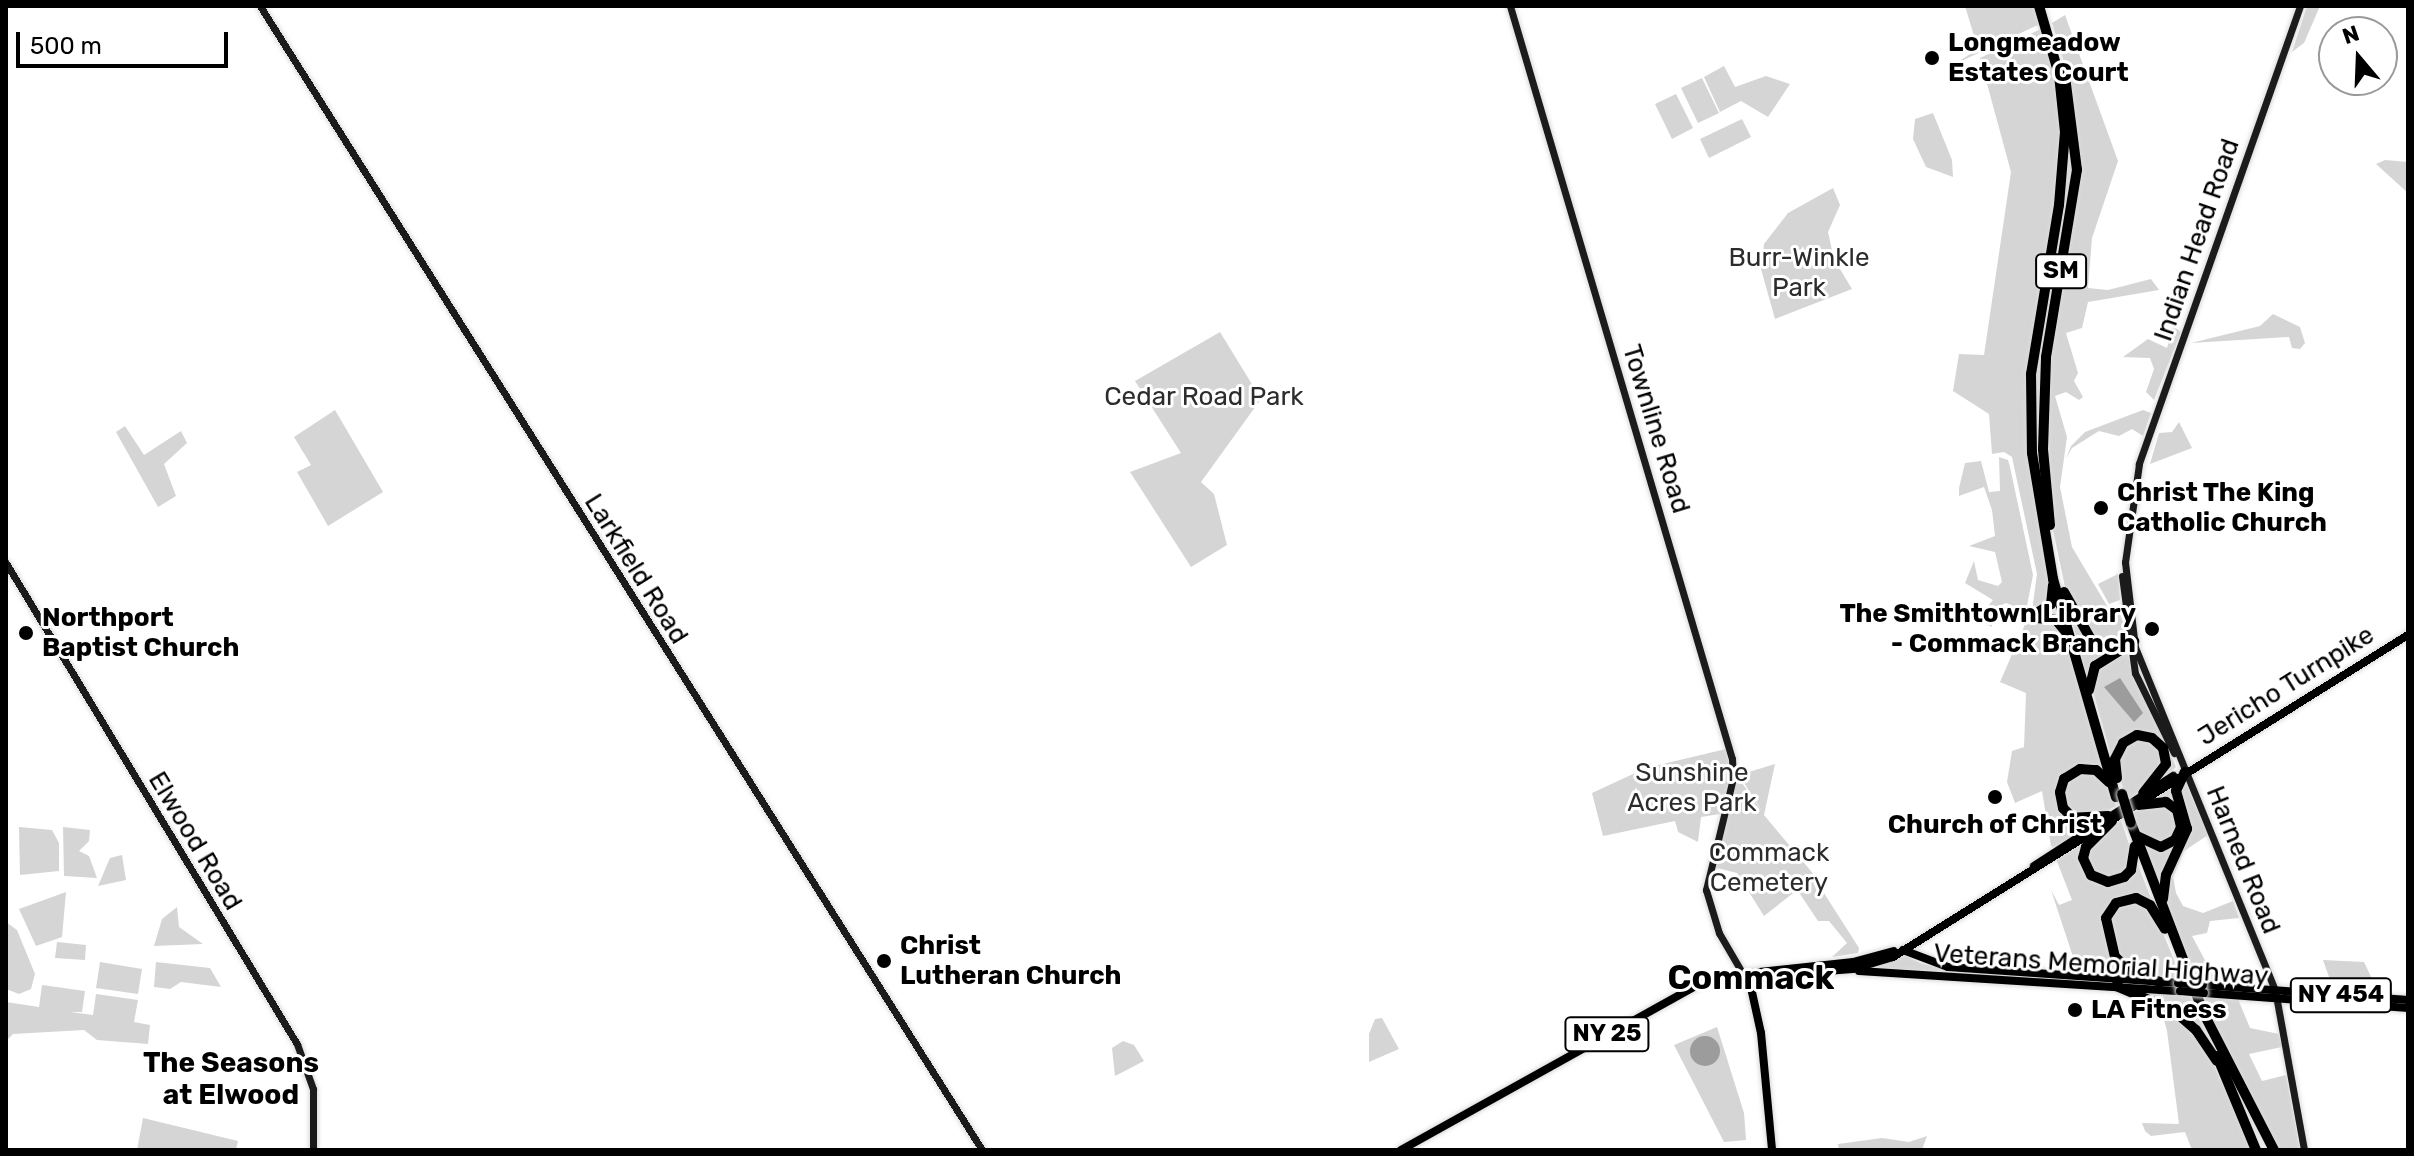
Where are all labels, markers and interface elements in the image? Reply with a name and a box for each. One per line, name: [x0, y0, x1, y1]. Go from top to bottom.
scale bar: [20, 16, 232, 66]
north arrow: [2318, 16, 2398, 96]
text: N: [2339, 19, 2363, 50]
place label: Longmeadow Estates Court: [1948, 27, 2129, 88]
text: 500 m: [30, 32, 102, 60]
marker: Longmeadow Estates Court: [1923, 49, 1941, 67]
street label: Indian Head Road: [2148, 135, 2246, 345]
park label: Burr-Winkle Park: [1729, 242, 1869, 304]
road number: SM: [2035, 251, 2087, 291]
street label: Townline Road: [1616, 341, 1696, 517]
park label: Cedar Road Park: [1104, 381, 1304, 413]
place label: Christ The King Catholic Church: [2117, 477, 2327, 538]
street label: Larkfield Road: [577, 488, 695, 650]
marker: Christ The King Catholic Church: [2092, 499, 2110, 517]
place label: The Smithtown Library - Commack Branch: [1839, 598, 2136, 660]
place label: Northport Baptist Church: [42, 602, 239, 664]
street label: Jericho Turnpike: [2192, 619, 2380, 753]
marker: The Smithtown Library - Commack Branch: [2143, 620, 2161, 638]
marker: Northport Baptist Church: [17, 624, 35, 642]
park label: Sunshine Acres Park: [1627, 757, 1757, 818]
street label: Elwood Road: [141, 766, 249, 916]
street label: Harned Road: [2199, 782, 2287, 938]
marker: Church of Christ: [1986, 788, 2004, 806]
place label: Church of Christ: [1888, 809, 2102, 841]
park label: Commack Cemetery: [1709, 837, 1829, 898]
place label: Christ Lutheran Church: [900, 930, 1121, 992]
street label: Veterans Memorial Highway: [1933, 938, 2269, 992]
marker: Christ Lutheran Church: [875, 952, 893, 970]
district label: Commack: [1668, 958, 1834, 998]
road number: NY 454: [2289, 975, 2393, 1015]
place label: LA Fitness: [2091, 994, 2227, 1026]
marker: LA Fitness: [2066, 1001, 2084, 1019]
road number: NY 25: [1563, 1014, 1651, 1054]
district label: The Seasons at Elwood: [143, 1046, 319, 1112]

